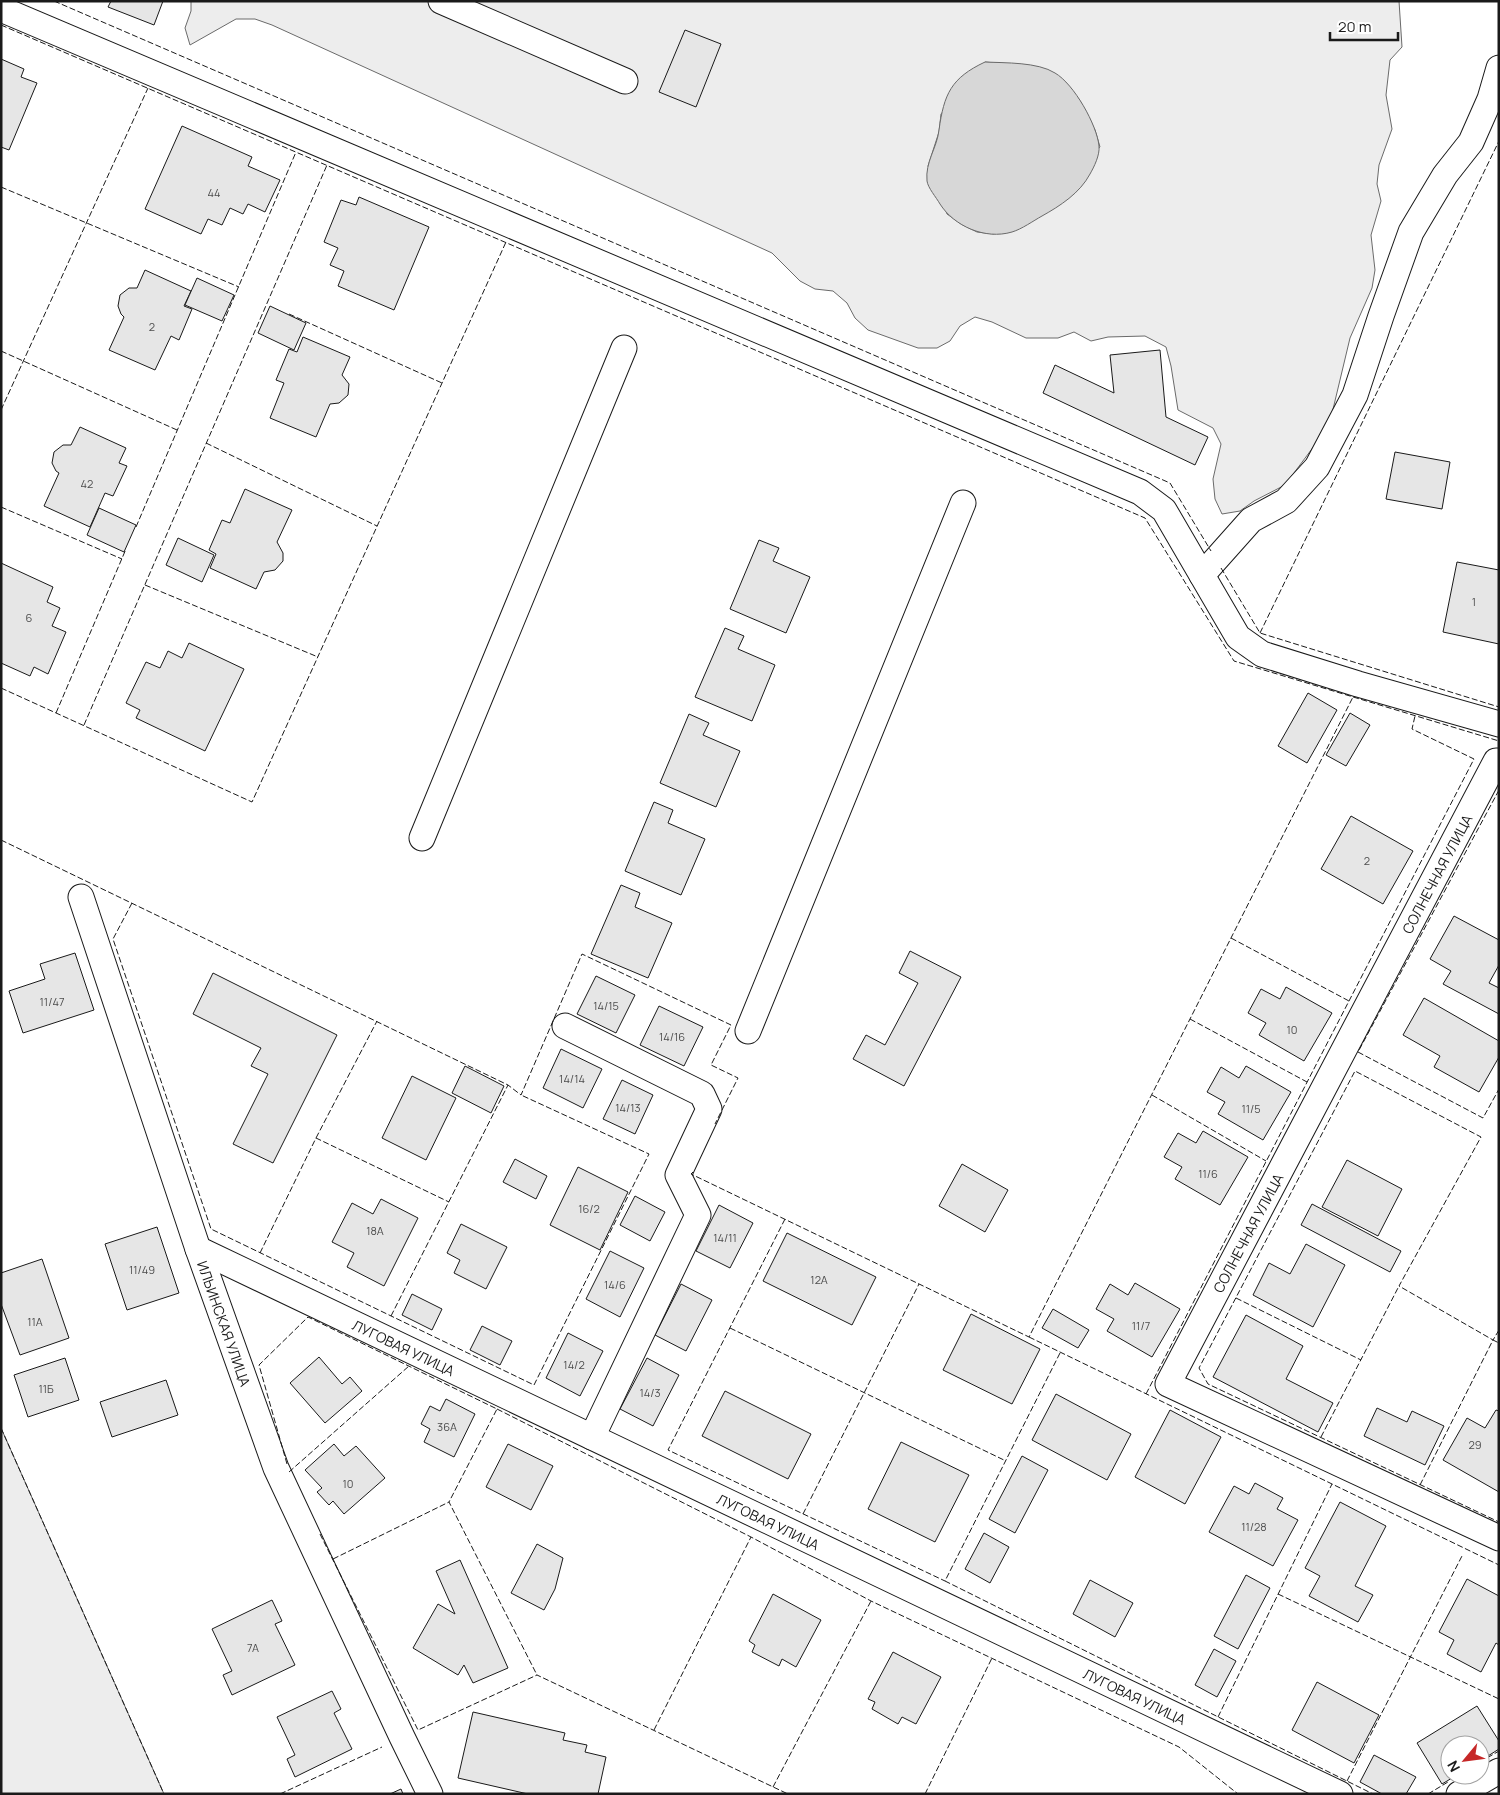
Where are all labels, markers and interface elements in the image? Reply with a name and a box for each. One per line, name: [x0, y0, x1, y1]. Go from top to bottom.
scale bar: [1330, 10, 1398, 42]
text: 20 m: [1338, 16, 1371, 37]
house number: 44: [207, 185, 221, 200]
house number: 2: [149, 319, 155, 334]
house number: 42: [81, 476, 93, 491]
house number: 1: [1472, 594, 1476, 609]
house number: 6: [26, 610, 33, 625]
street label: СОЛНЕЧНАЯ УЛИЦА: [1398, 811, 1477, 937]
house number: 2: [1364, 853, 1370, 868]
house number: 11/47: [40, 994, 64, 1009]
house number: 14/15: [593, 998, 619, 1013]
house number: 10: [1286, 1022, 1298, 1037]
house number: 14/16: [659, 1029, 685, 1044]
house number: 14/14: [559, 1071, 585, 1086]
house number: 14/13: [615, 1100, 641, 1115]
house number: 11/5: [1241, 1101, 1261, 1116]
house number: 11/6: [1198, 1166, 1218, 1181]
street label: СОЛНЕЧНАЯ УЛИЦА: [1209, 1170, 1288, 1296]
house number: 16/2: [578, 1201, 600, 1216]
house number: 18А: [366, 1223, 384, 1238]
house number: 14/11: [713, 1230, 737, 1245]
street label: ИЛЬИНСКАЯ УЛИЦА: [193, 1258, 256, 1389]
house number: 11/49: [129, 1262, 155, 1277]
house number: 12А: [810, 1272, 828, 1287]
house number: 14/6: [604, 1277, 626, 1292]
house number: 11А: [27, 1314, 43, 1329]
street label: ЛУГОВАЯ УЛИЦА: [349, 1315, 458, 1380]
house number: 11/7: [1132, 1318, 1150, 1333]
house number: 14/2: [563, 1357, 585, 1372]
house number: 11Б: [38, 1381, 54, 1396]
house number: 14/3: [639, 1385, 661, 1400]
house number: 36А: [437, 1419, 457, 1434]
house number: 29: [1468, 1437, 1482, 1452]
house number: 10: [342, 1476, 354, 1491]
street label: ЛУГОВАЯ УЛИЦА: [714, 1489, 823, 1554]
house number: 11/28: [1241, 1519, 1267, 1534]
house number: 7А: [247, 1640, 259, 1655]
street label: ЛУГОВАЯ УЛИЦА: [1080, 1664, 1189, 1729]
north arrow: [1440, 1735, 1490, 1785]
text: N: [1442, 1758, 1464, 1776]

